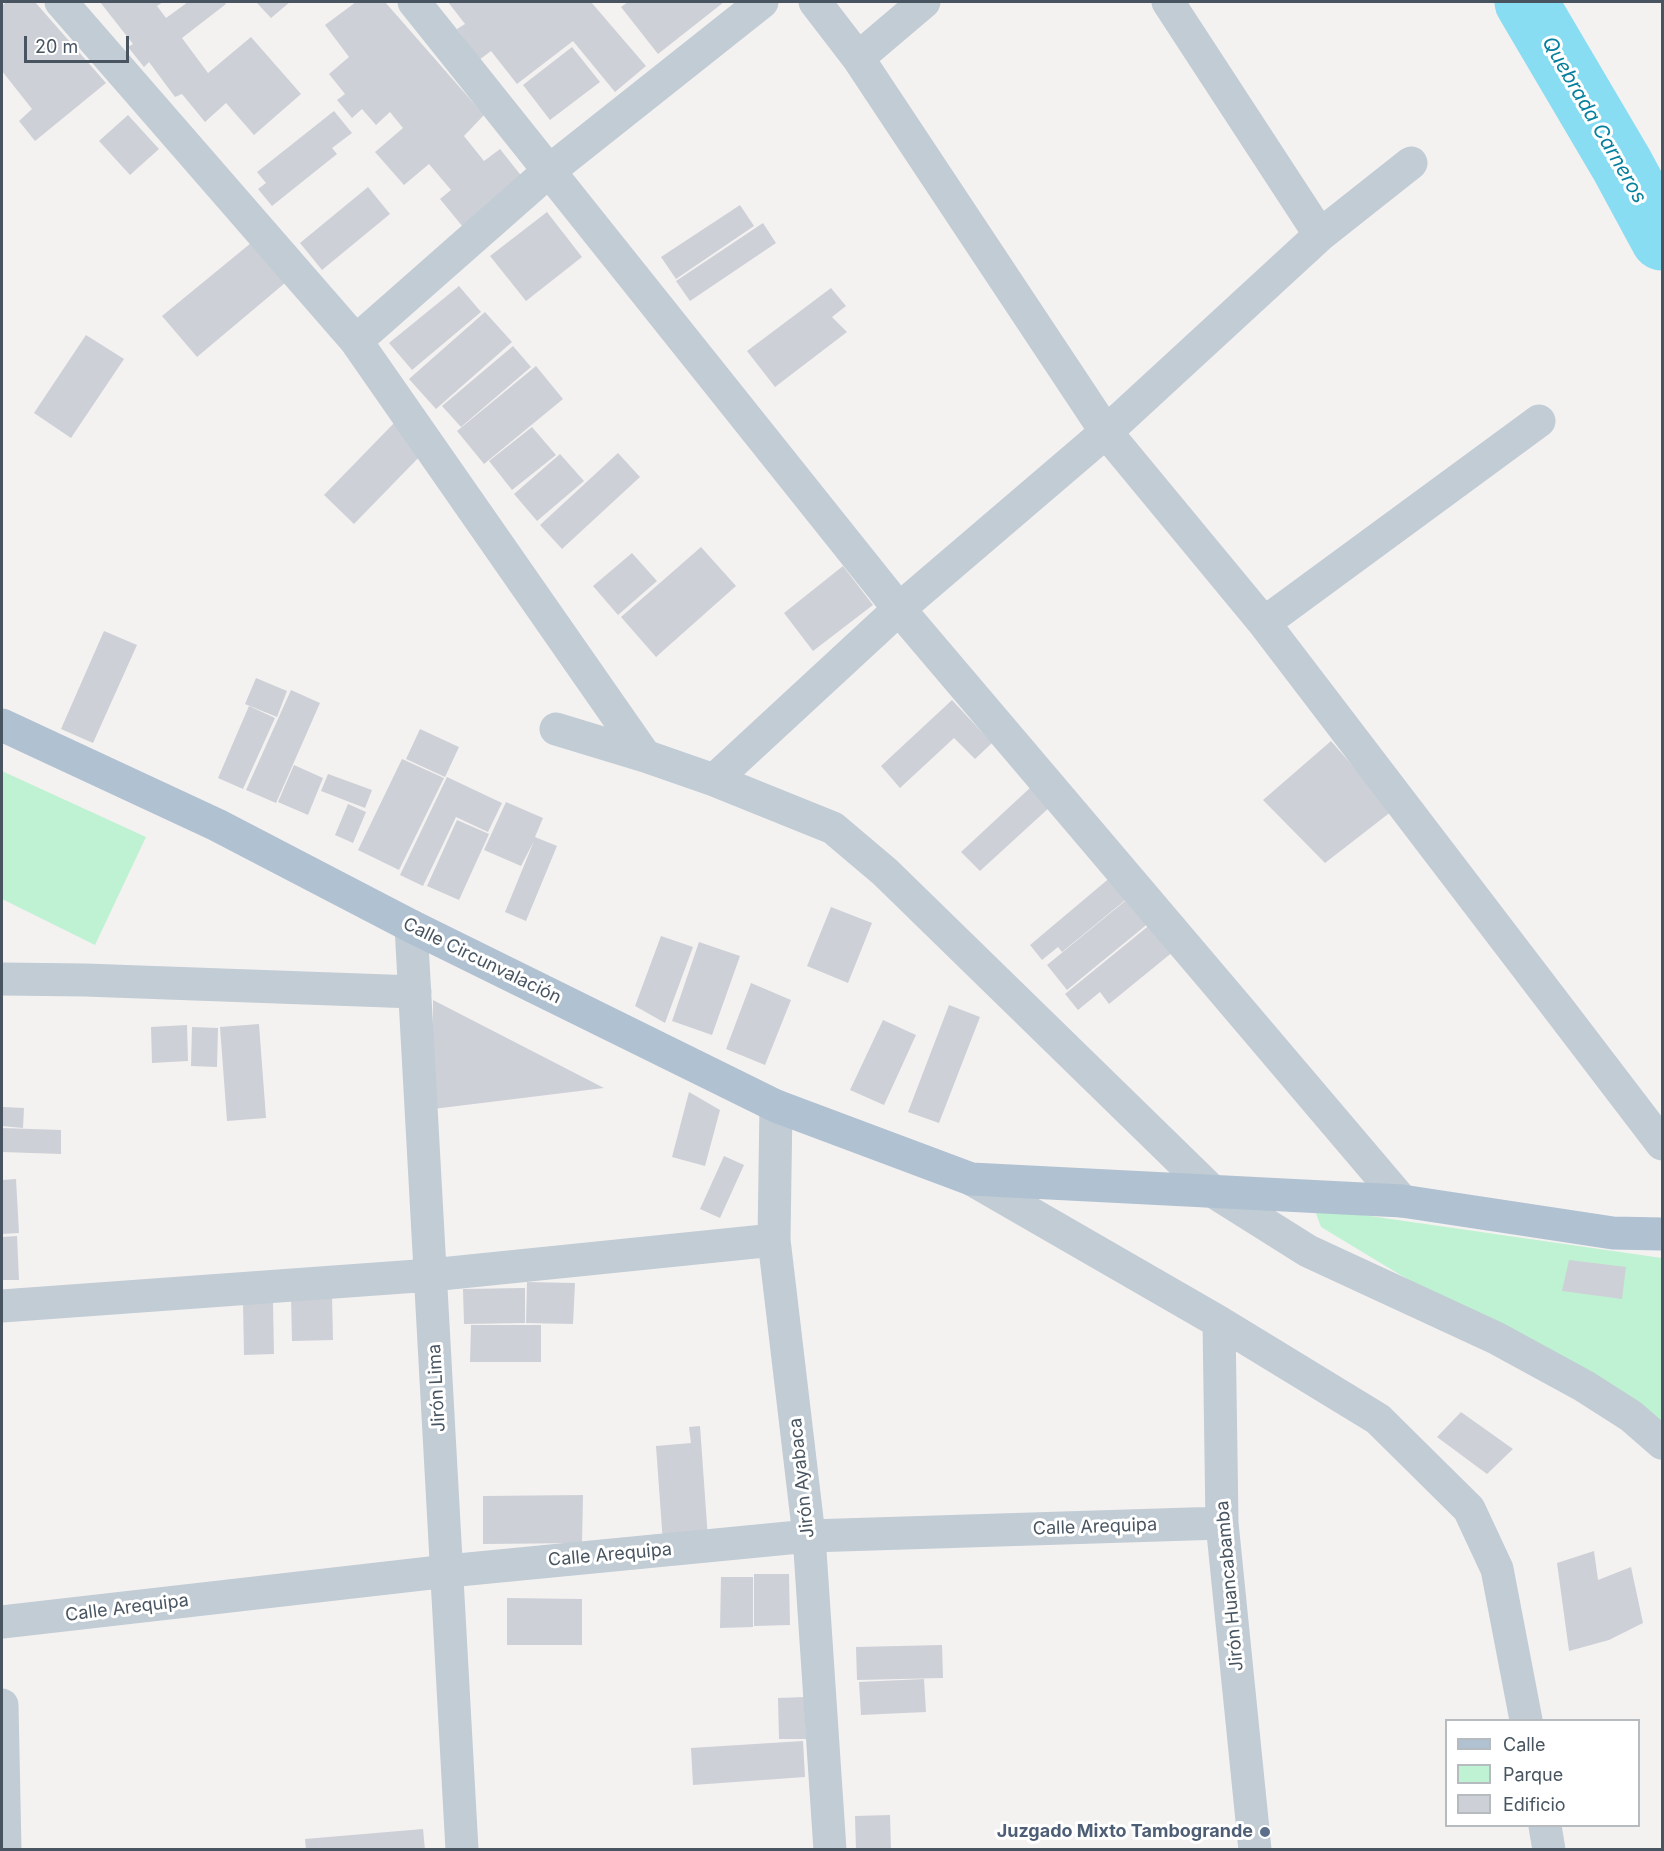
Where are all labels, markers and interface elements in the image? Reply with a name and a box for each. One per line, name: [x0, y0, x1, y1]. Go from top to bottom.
scale bar: [27, 24, 132, 62]
water label: Quebrada Carneros: [1537, 32, 1651, 208]
text: 20 m: [35, 36, 78, 57]
street label: Calle Circunvalación: [399, 913, 565, 1009]
street label: Jirón Lima: [424, 1343, 450, 1433]
street label: Jirón Ayabaca: [785, 1417, 819, 1539]
street label: Jirón Huancabamba: [1212, 1500, 1248, 1672]
street label: Calle Arequipa: [1033, 1514, 1157, 1540]
street label: Calle Arequipa: [547, 1539, 673, 1571]
street label: Calle Arequipa: [64, 1590, 190, 1626]
legend: [1445, 1719, 1640, 1827]
text: Calle: [1503, 1734, 1545, 1755]
text: Parque: [1503, 1764, 1563, 1785]
text: Edificio: [1503, 1794, 1566, 1815]
place label: Juzgado Mixto Tambogrande: [997, 1821, 1253, 1843]
marker: Juzgado Mixto Tambogrande: [1258, 1825, 1272, 1839]

